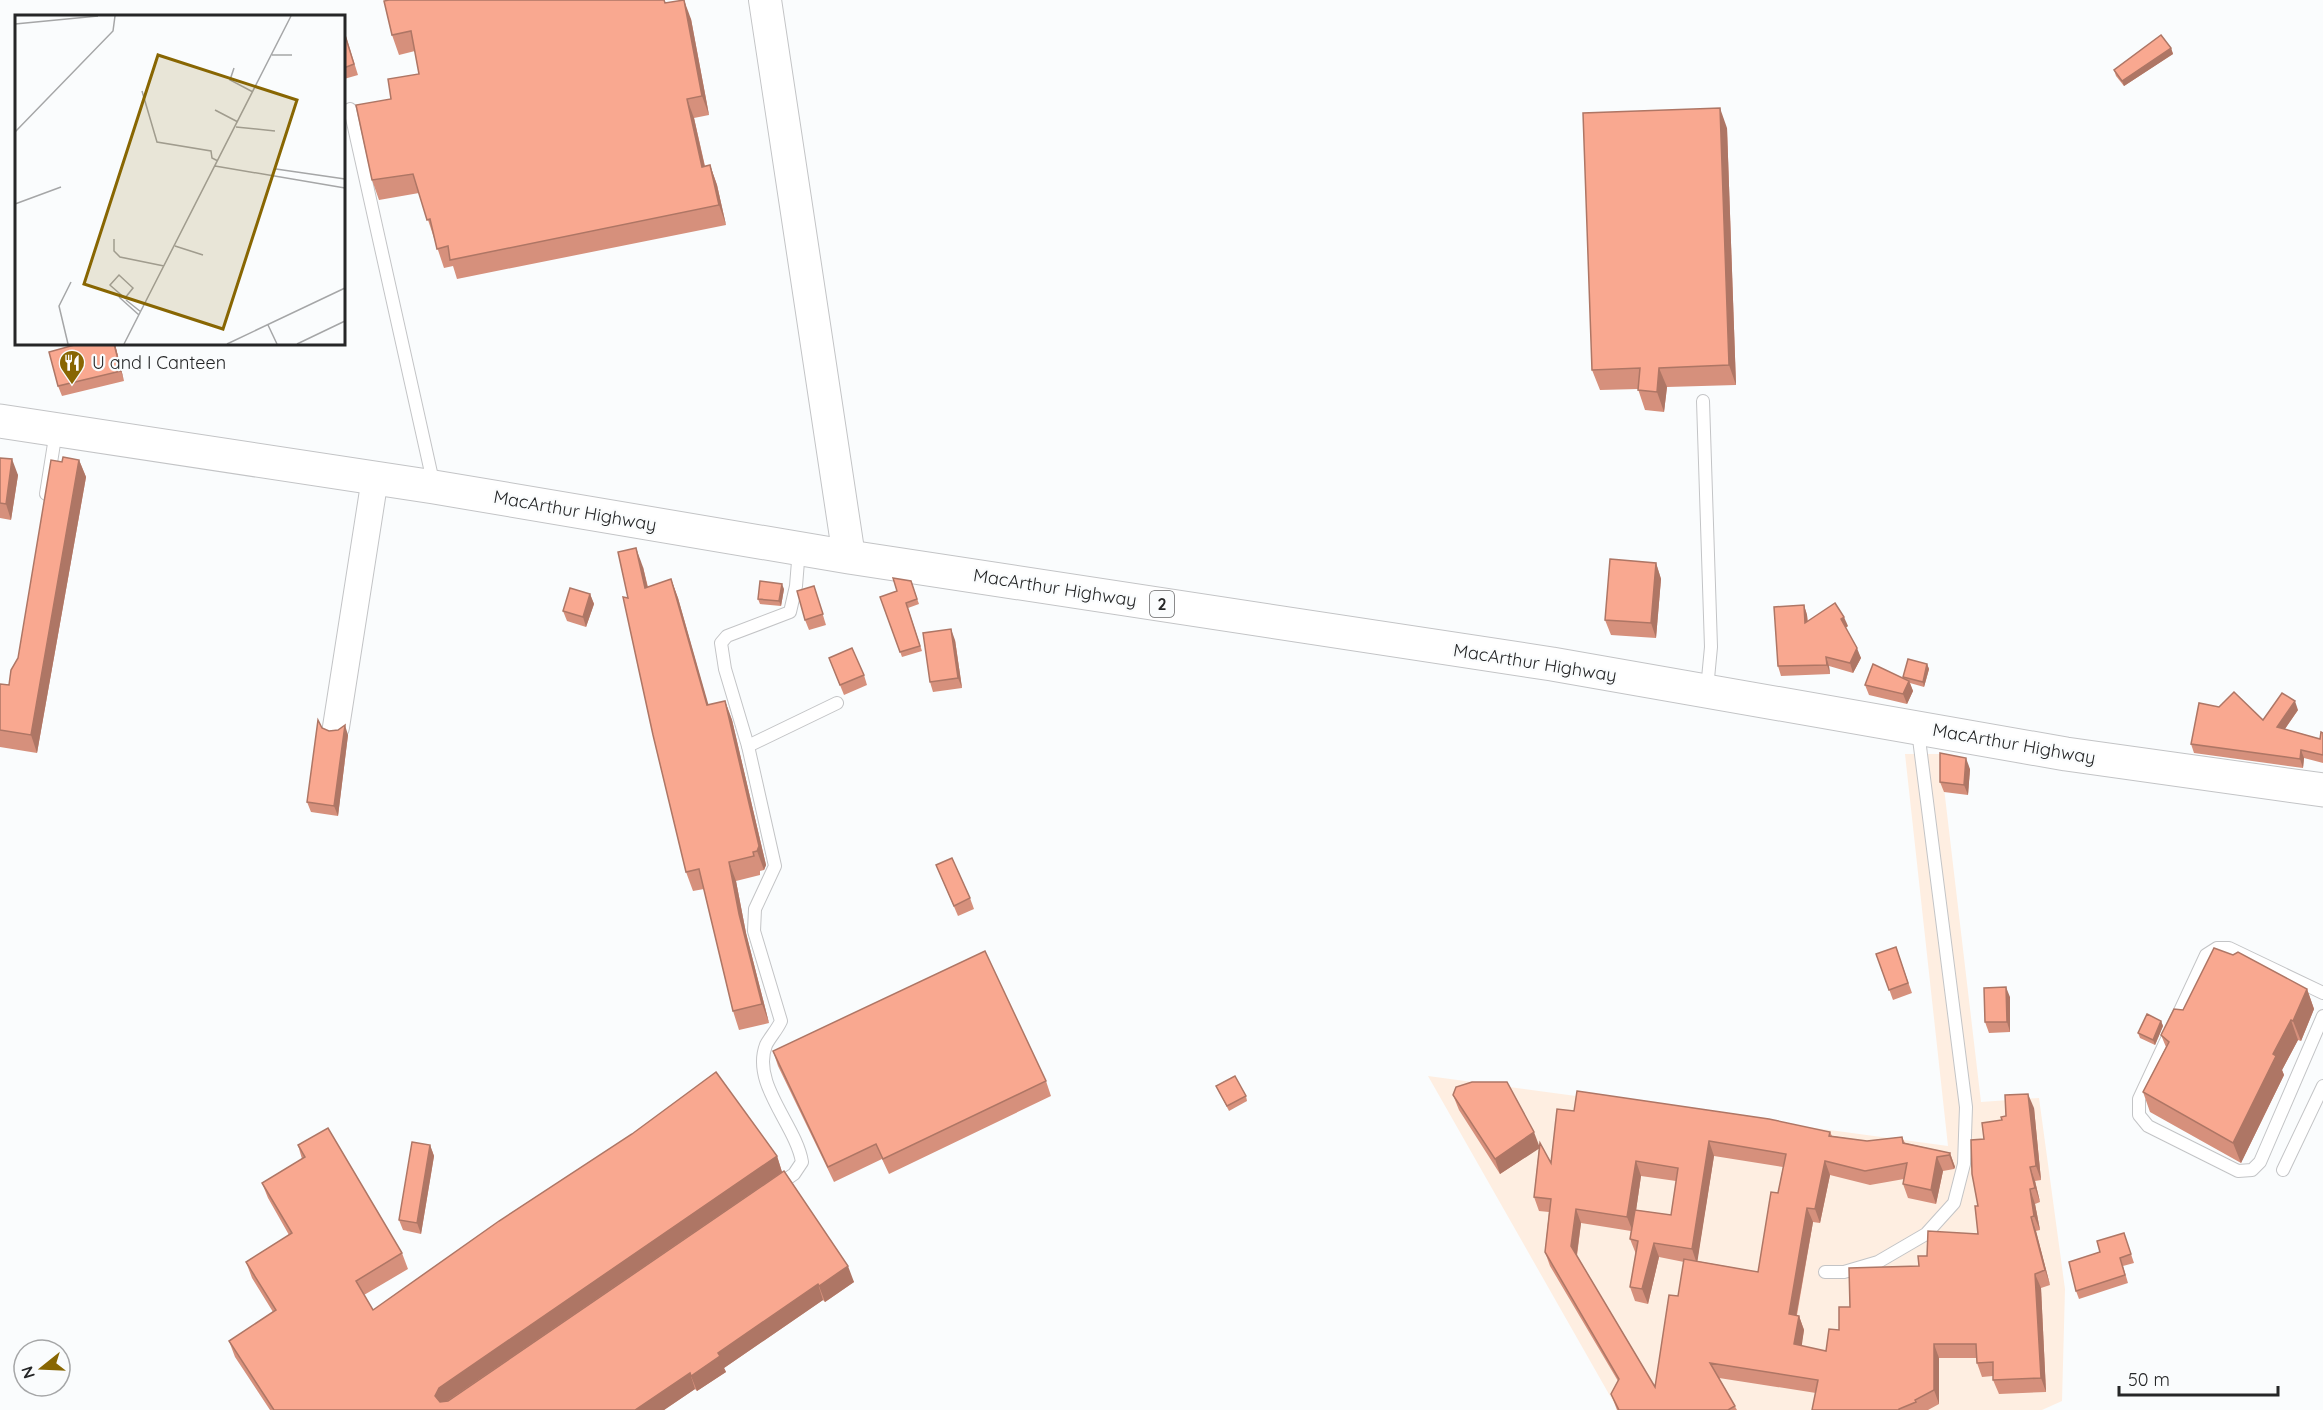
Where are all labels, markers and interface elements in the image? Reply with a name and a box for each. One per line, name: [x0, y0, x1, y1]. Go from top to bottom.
inset map: [15, 15, 345, 345]
restaurant icon: U and I Canteen: [57, 348, 87, 386]
place label: U and I Canteen: [92, 351, 226, 374]
street label: MacArthur Highway: [492, 485, 658, 536]
street label: MacArthur Highway: [972, 563, 1138, 612]
road number: 2: [1150, 591, 1174, 617]
street label: MacArthur Highway: [1452, 638, 1618, 687]
street label: MacArthur Highway: [1931, 718, 2097, 769]
north arrow: [12, 1338, 72, 1398]
scale bar: [2119, 1359, 2278, 1397]
text: N: [16, 1364, 39, 1381]
text: 50 m: [2128, 1368, 2170, 1391]

